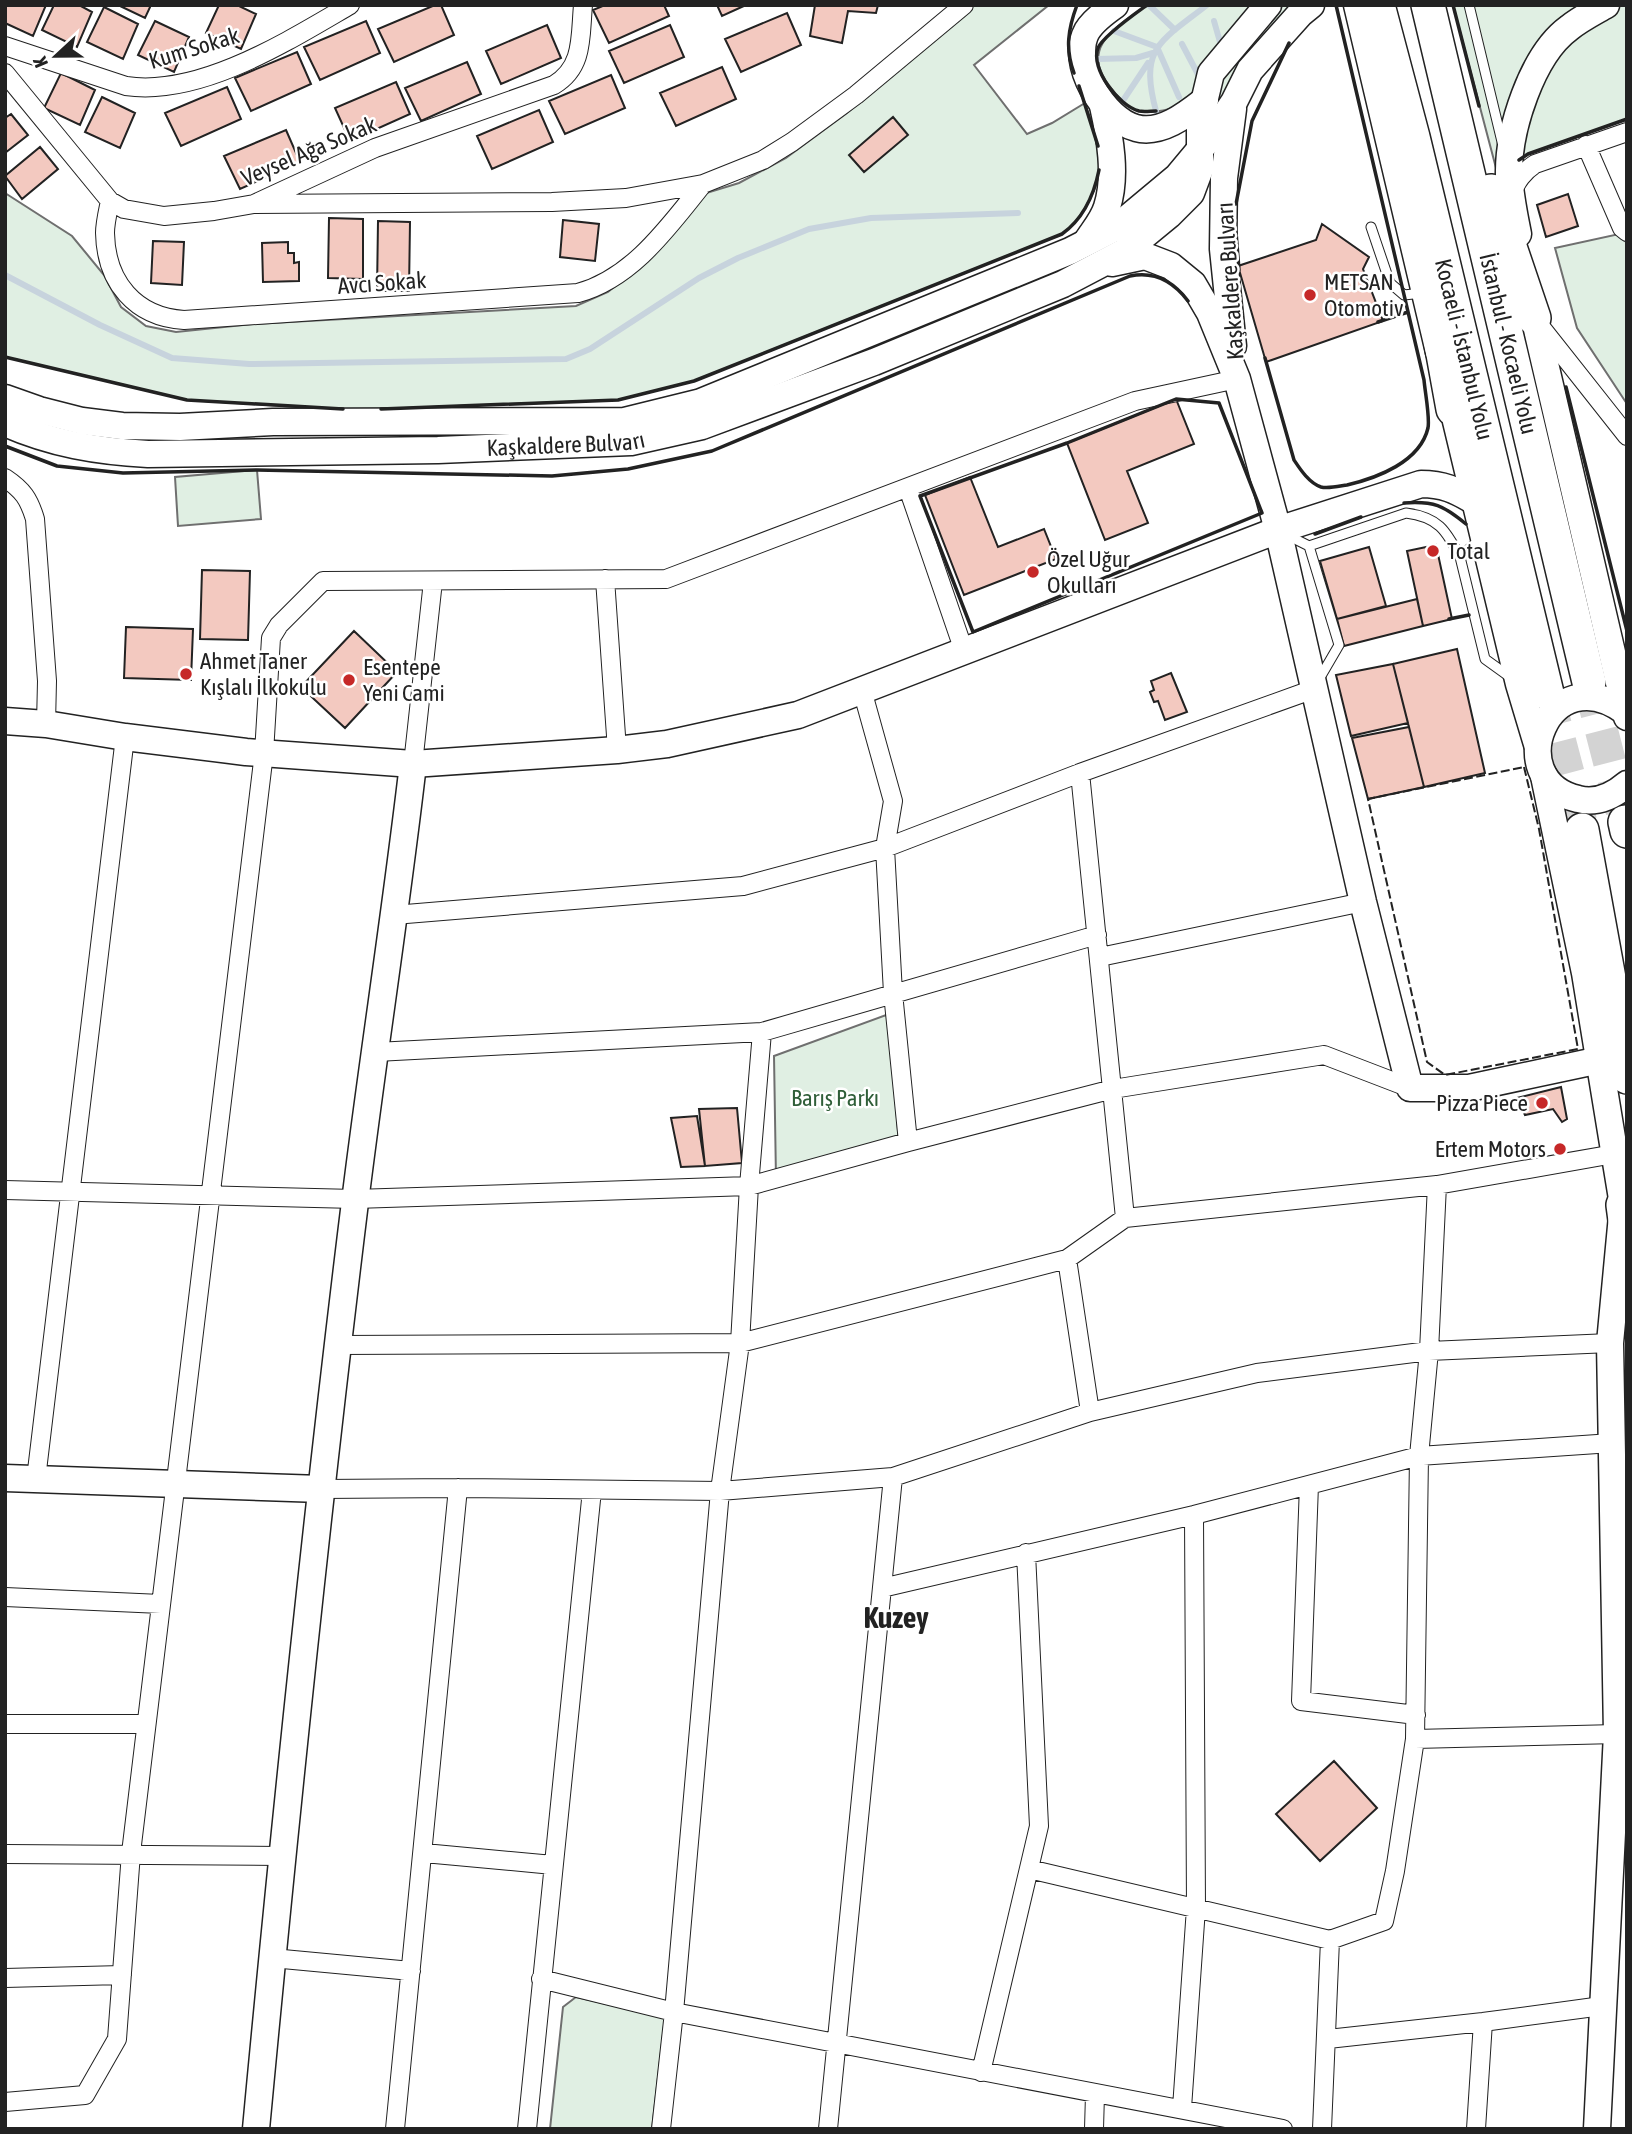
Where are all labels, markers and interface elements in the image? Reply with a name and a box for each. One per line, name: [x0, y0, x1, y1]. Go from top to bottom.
north arrow: [21, 21, 91, 91]
street label: Kum Sokak: [146, 22, 242, 74]
text: K: [28, 53, 52, 71]
street label: Veysel Ağa Sokak: [238, 111, 380, 191]
street label: Kaşkaldere Bulvarı: [1212, 201, 1248, 361]
street label: İstanbul - Kocaeli Yolu: [1474, 250, 1543, 437]
street label: Kocaeli - İstanbul Yolu: [1430, 256, 1499, 443]
street label: Avcı Sokak: [337, 267, 427, 299]
place label: METSAN Otomotiv: [1324, 269, 1403, 321]
marker: METSAN Otomotiv: [1302, 287, 1318, 303]
street label: Kaşkaldere Bulvarı: [486, 426, 647, 461]
place label: Total: [1447, 538, 1490, 564]
marker: Total: [1425, 543, 1441, 559]
place label: Özel Uğur Okulları: [1047, 546, 1131, 598]
marker: Özel Uğur Okulları: [1025, 564, 1041, 580]
place label: Ahmet Taner Kışlalı İlkokulu: [200, 648, 327, 700]
place label: Esentepe Yeni Cami: [363, 654, 445, 706]
marker: Ahmet Taner Kışlalı İlkokulu: [178, 666, 194, 682]
marker: Esentepe Yeni Cami: [341, 672, 357, 688]
park label: Barış Parkı: [791, 1085, 879, 1111]
place label: Pizza Piece: [1436, 1090, 1528, 1116]
marker: Pizza Piece: [1534, 1095, 1550, 1111]
place label: Ertem Motors: [1435, 1136, 1546, 1162]
marker: Ertem Motors: [1552, 1141, 1568, 1157]
district label: Kuzey: [863, 1600, 929, 1634]

